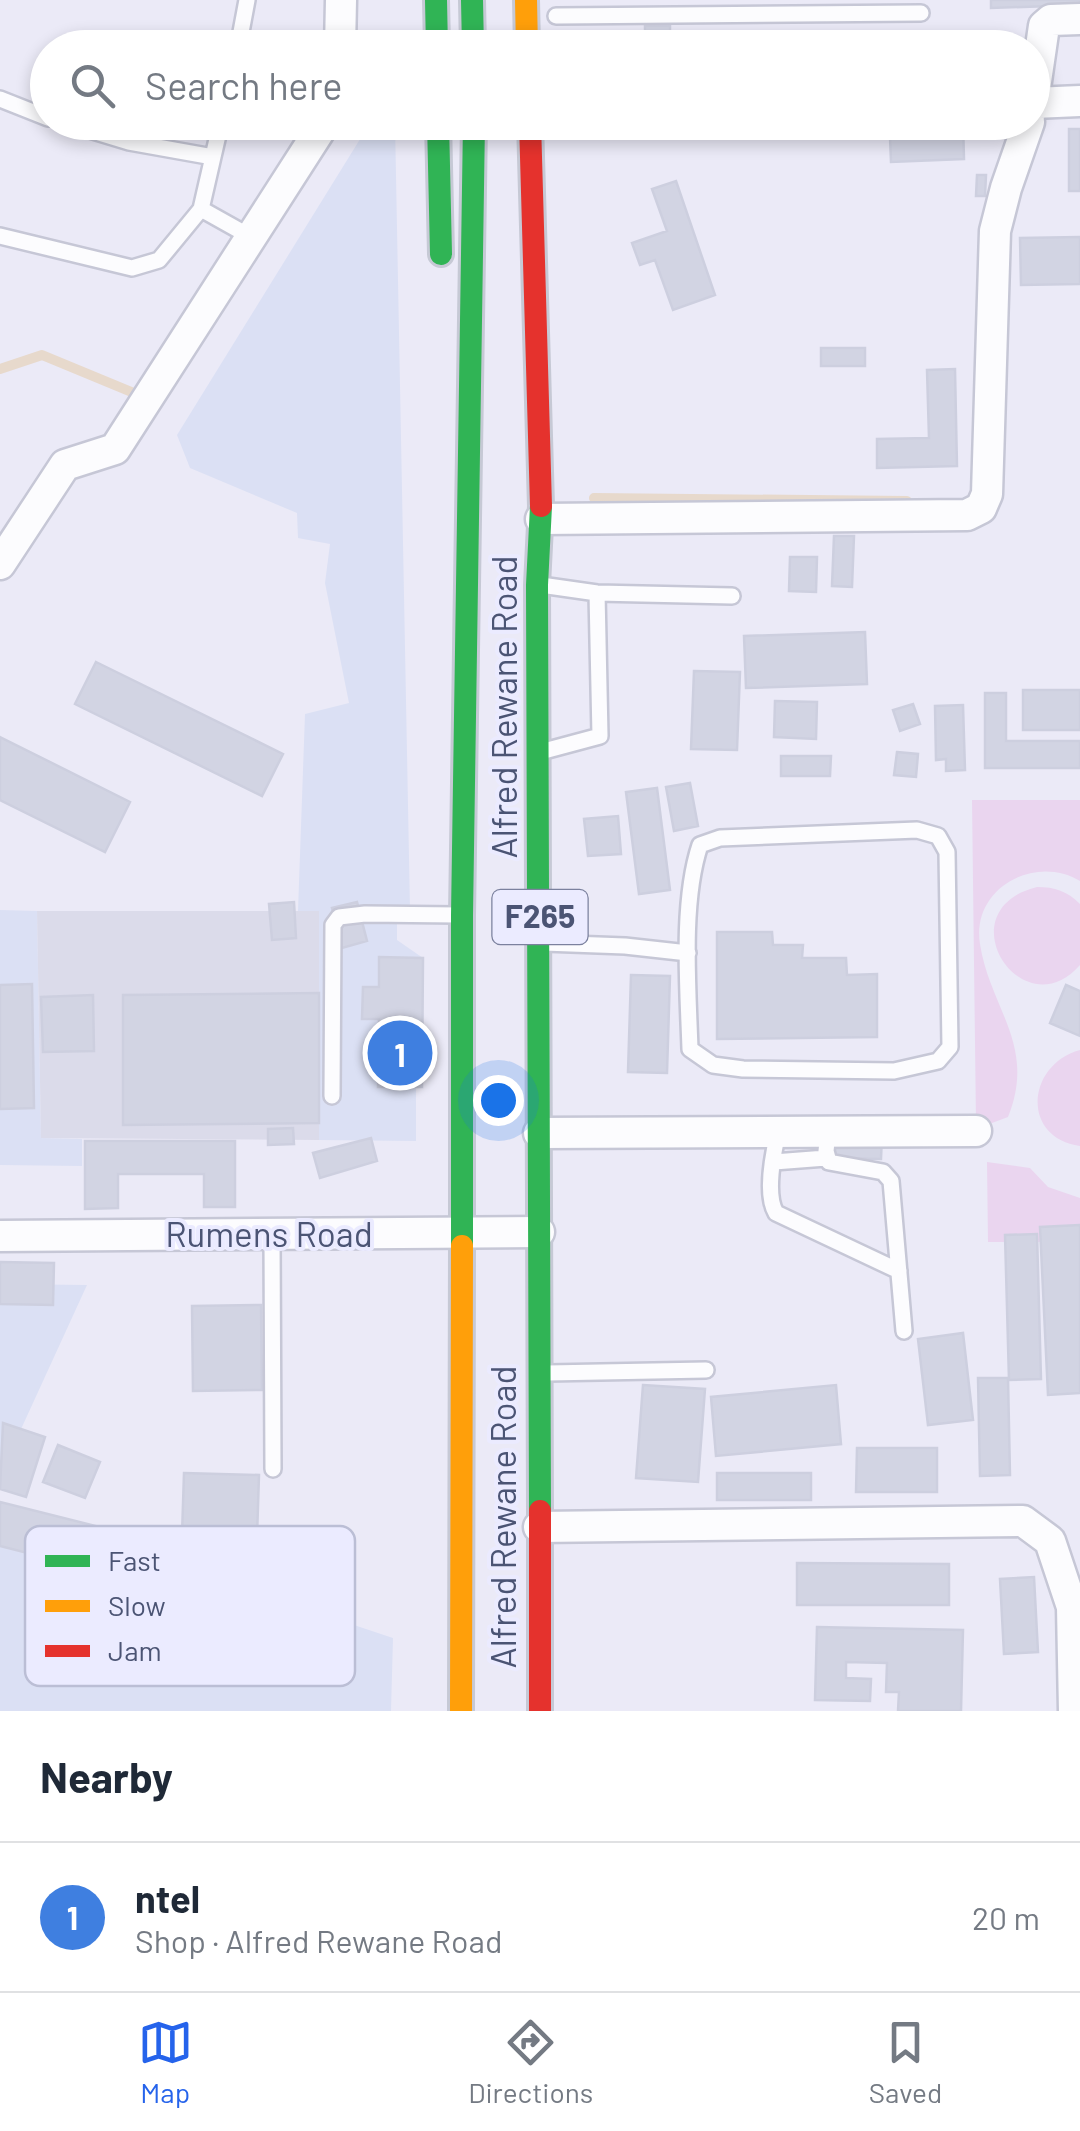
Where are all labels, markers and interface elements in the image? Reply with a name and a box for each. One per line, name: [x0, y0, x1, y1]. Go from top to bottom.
search box: [30, 30, 1050, 140]
icon: search: [65, 58, 120, 113]
text: Search here: [145, 62, 343, 108]
street label: Alfred Rewane Road: [482, 556, 524, 859]
road number: F265: [492, 890, 588, 944]
pin: 1: [368, 1016, 432, 1090]
your location: [473, 1075, 524, 1126]
street label: Rumens Road: [165, 1212, 373, 1254]
street label: Alfred Rewane Road: [481, 1366, 523, 1669]
legend: [25, 1526, 355, 1686]
text: Fast: [108, 1543, 161, 1577]
text: Slow: [108, 1588, 166, 1622]
text: Jam: [108, 1633, 162, 1667]
text: Nearby: [40, 1751, 173, 1801]
text: ntel: [135, 1875, 200, 1921]
text: 1: [67, 1898, 78, 1936]
text: 20 m: [972, 1898, 1040, 1936]
text: Shop · Alfred Rewane Road: [135, 1921, 502, 1959]
tab: Map: [138, 2015, 193, 2109]
tab: Directions: [468, 2015, 593, 2109]
tab: Saved: [869, 2015, 942, 2109]

